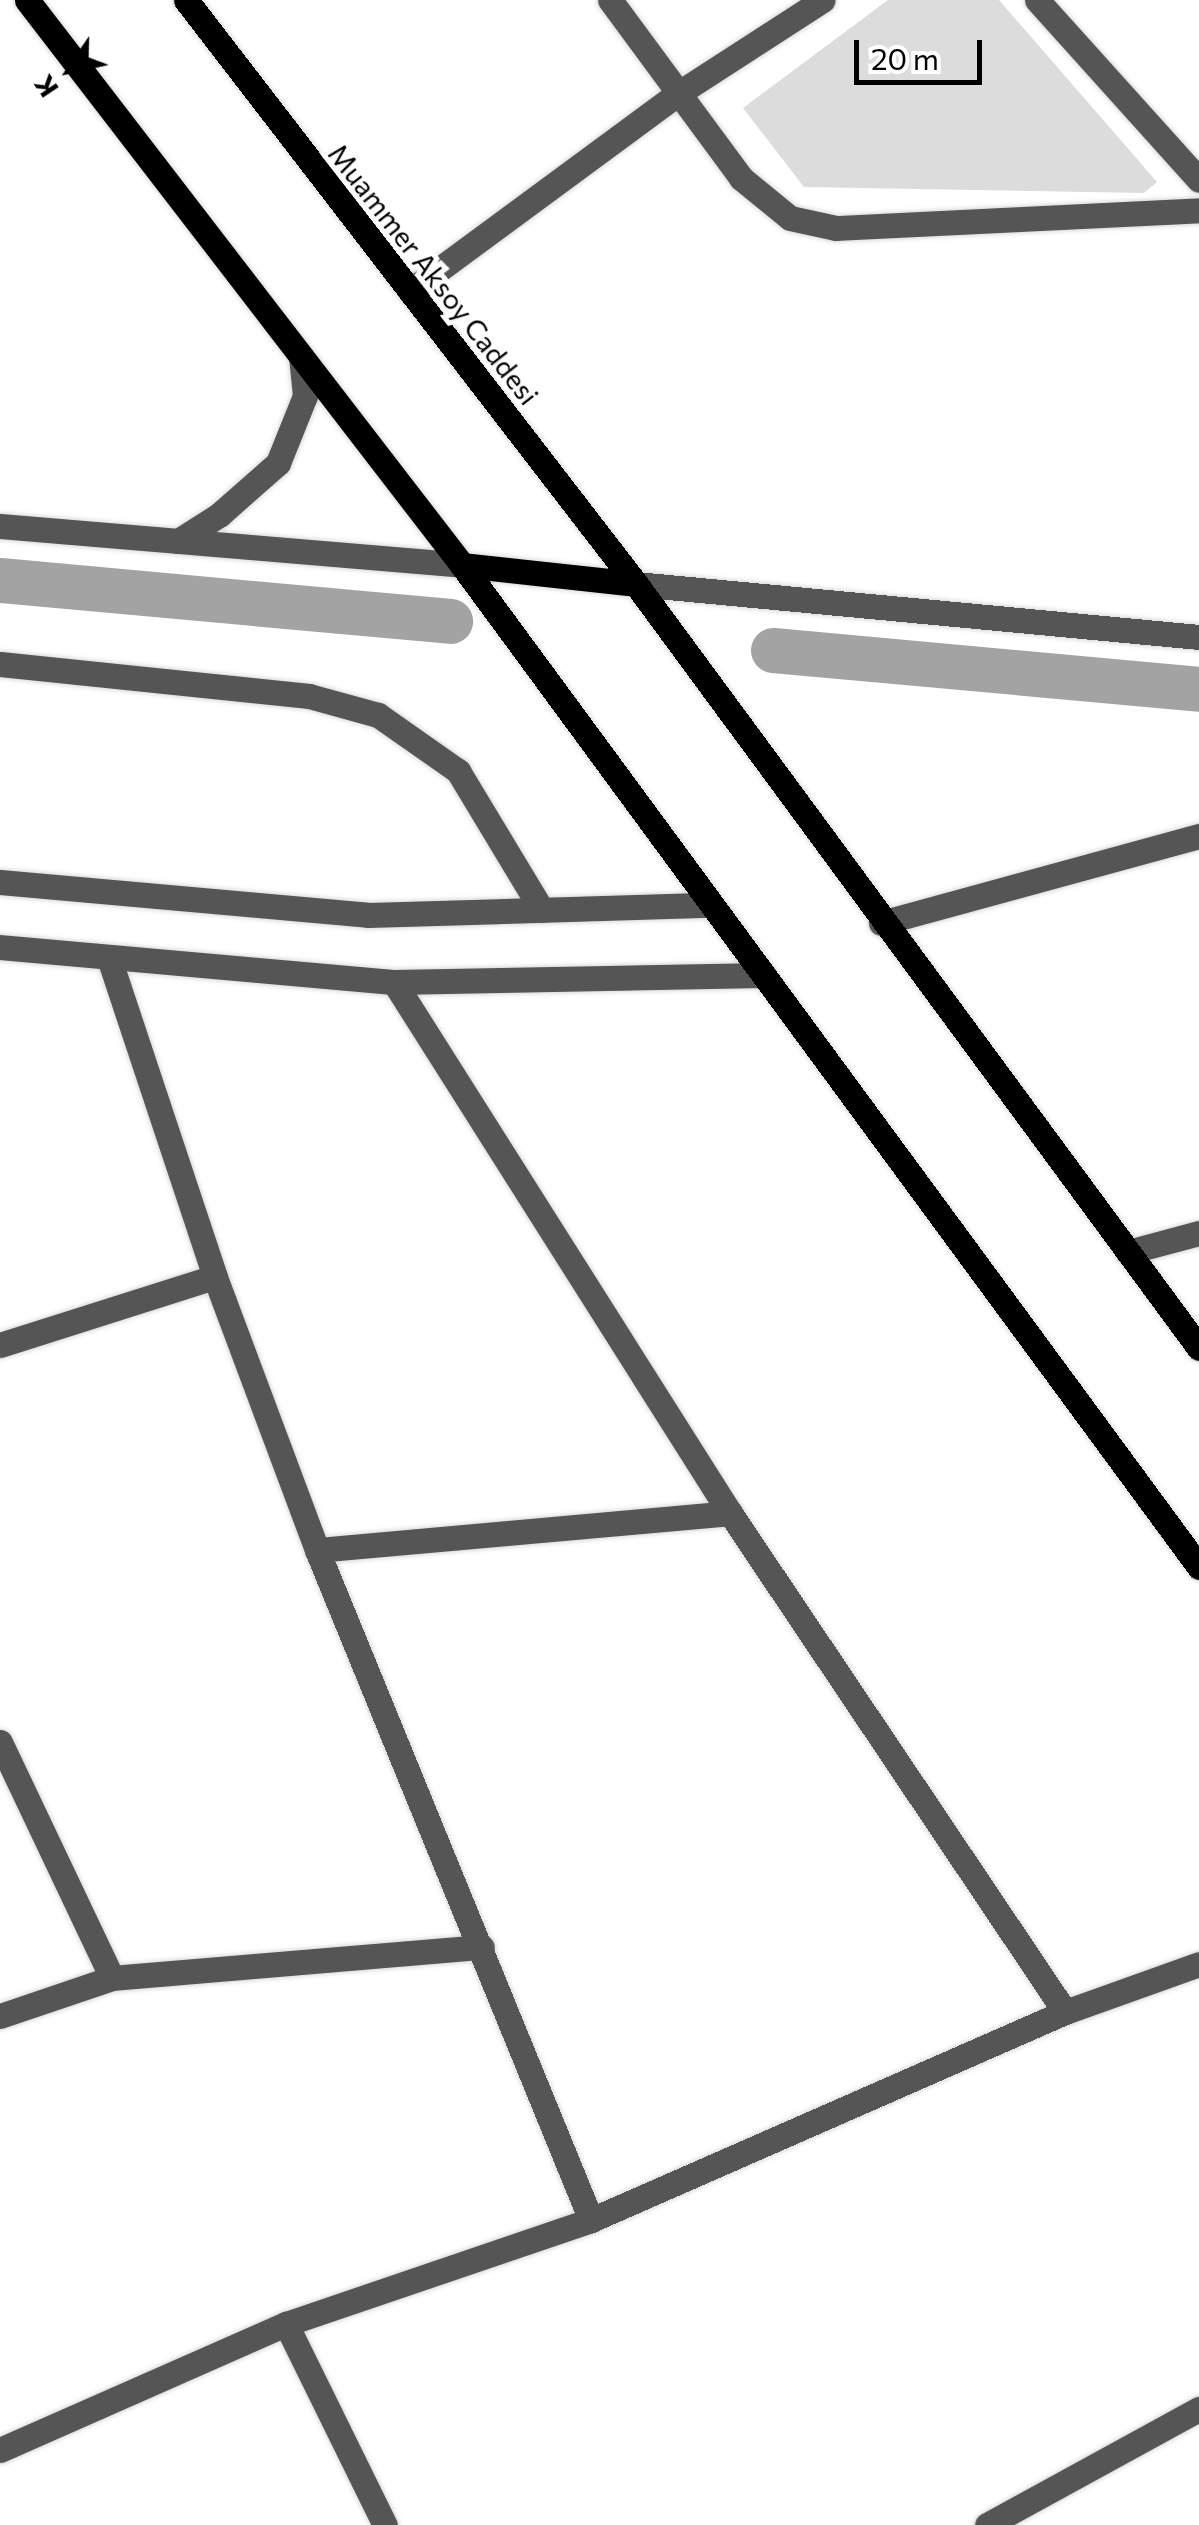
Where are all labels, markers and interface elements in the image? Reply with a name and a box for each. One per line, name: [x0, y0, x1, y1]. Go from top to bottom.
north arrow: [20, 20, 120, 120]
scale bar: [859, 20, 986, 82]
text: 20 m: [871, 39, 939, 76]
text: K: [26, 69, 65, 104]
street label: Muammer Aksoy Caddesi: [322, 137, 546, 411]

